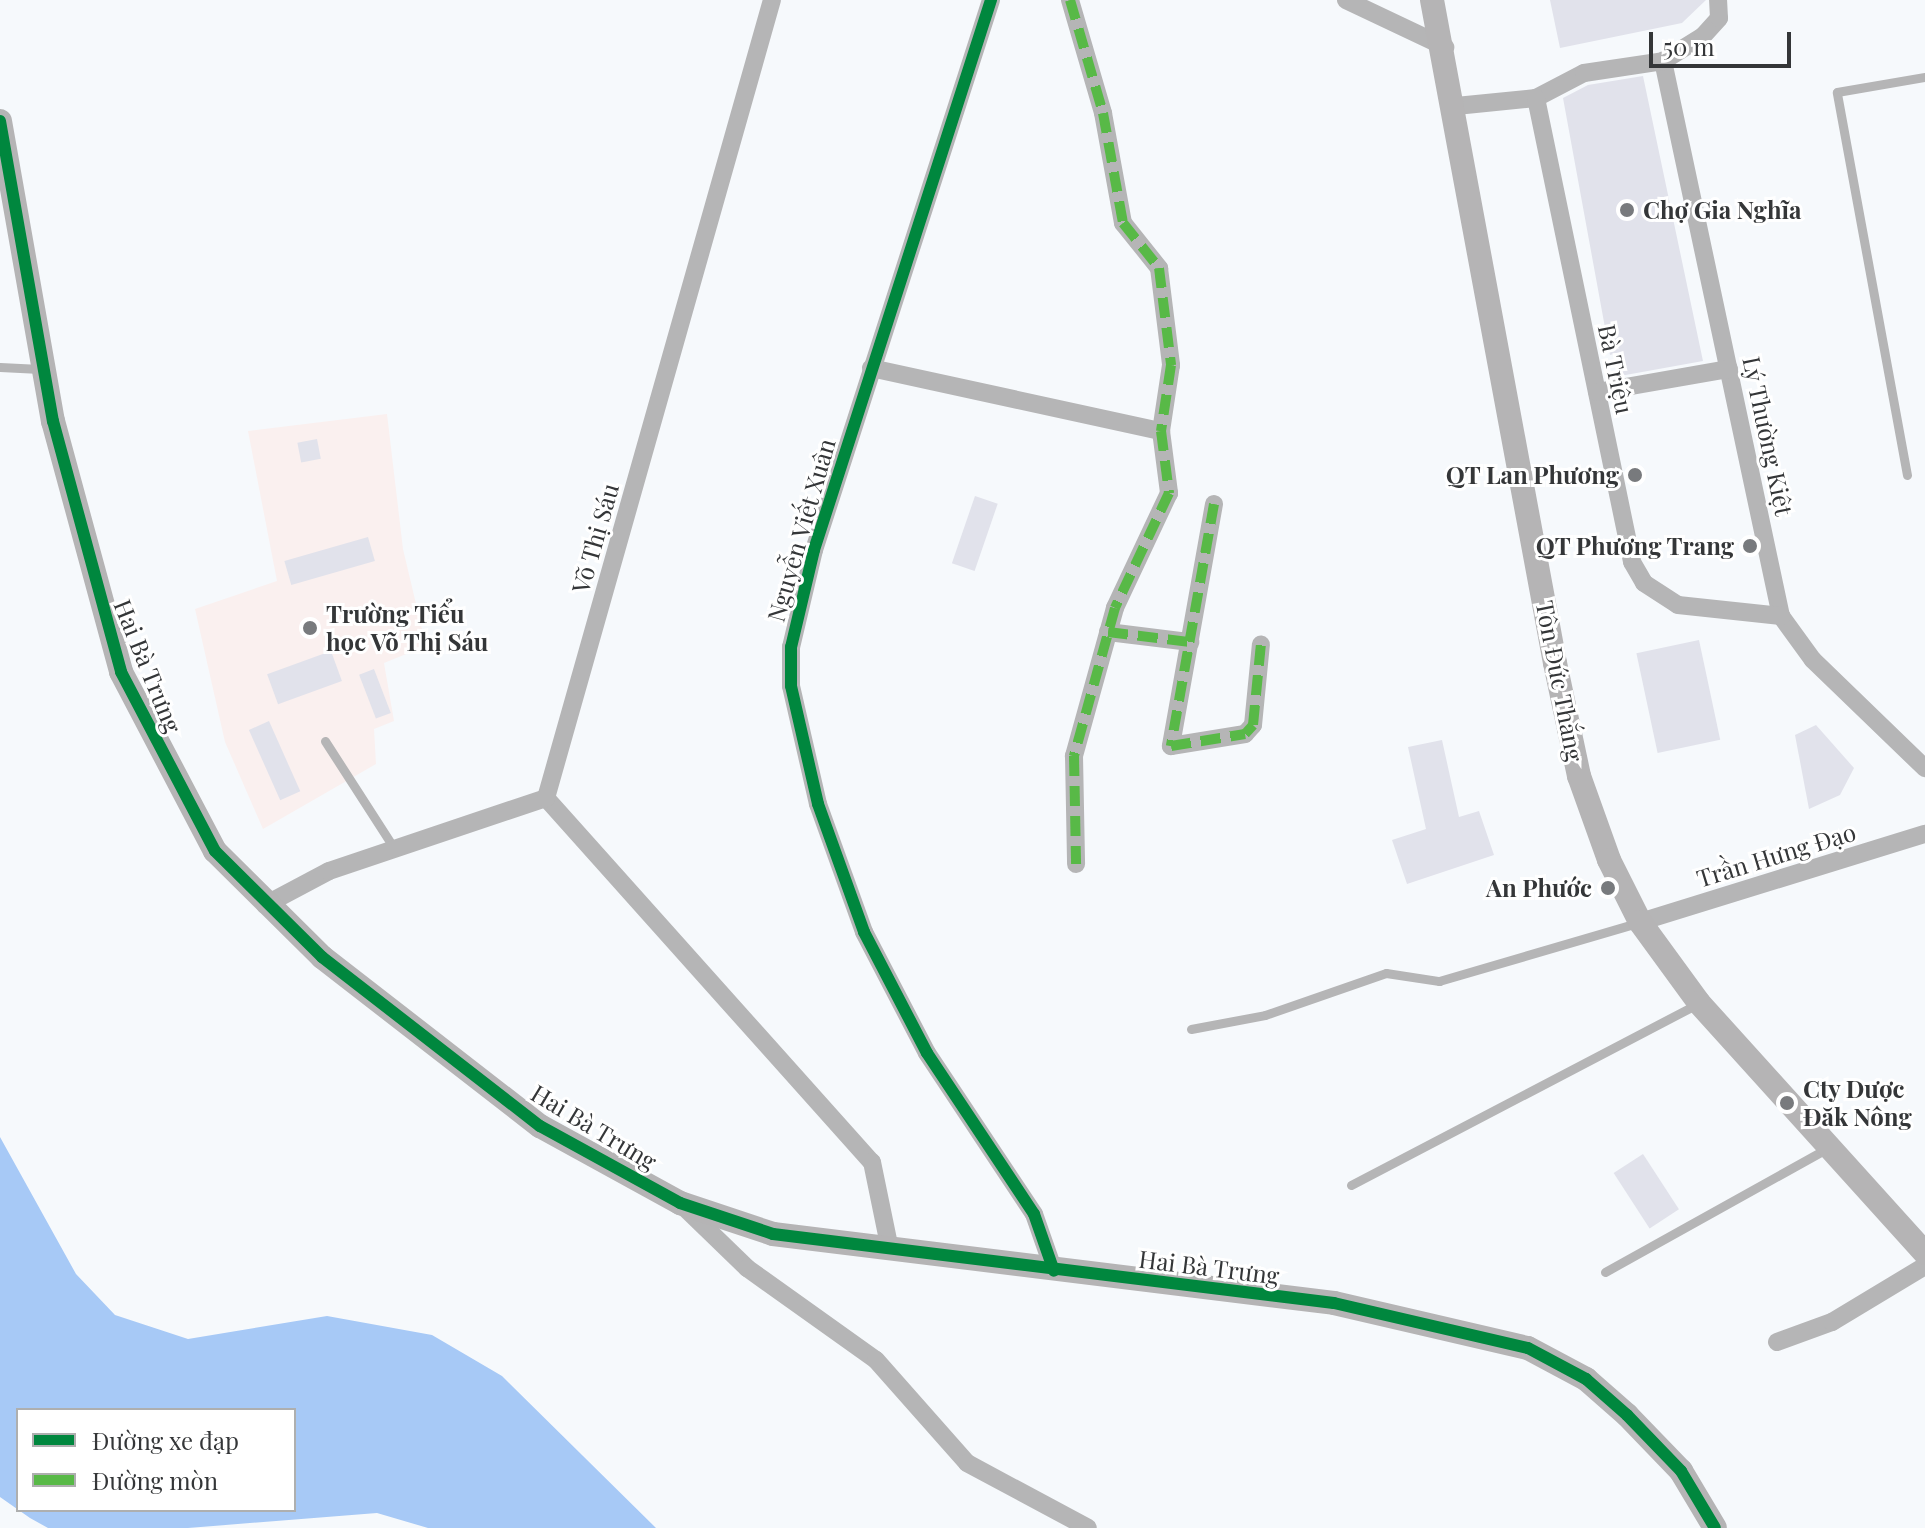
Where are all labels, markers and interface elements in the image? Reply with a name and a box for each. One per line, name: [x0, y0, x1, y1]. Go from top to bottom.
scale bar: [1653, 16, 1795, 66]
text: 50 m: [1663, 30, 1715, 62]
place label: Chợ Gia Nghĩa: [1643, 196, 1802, 224]
marker: Chợ Gia Nghĩa: [1618, 201, 1636, 219]
street label: Bà Triệu: [1592, 321, 1640, 417]
street label: Lý Thường Kiệt: [1737, 353, 1799, 519]
street label: Nguyễn Viết Xuân: [761, 434, 841, 626]
place label: QT Lan Phương: [1445, 461, 1619, 489]
marker: QT Lan Phương: [1626, 466, 1644, 484]
street label: Võ Thị Sáu: [566, 479, 624, 597]
place label: QT Phương Trang: [1535, 532, 1734, 560]
marker: QT Phương Trang: [1741, 537, 1759, 555]
street label: Hai Bà Trưng: [108, 595, 188, 737]
street label: Tôn Đức Thắng: [1530, 598, 1590, 764]
place label: Trường Tiểu học Võ Thị Sáu: [326, 600, 490, 656]
marker: Trường Tiểu học Võ Thị Sáu: [301, 619, 319, 637]
street label: Trần Hưng Đạo: [1693, 817, 1859, 893]
place label: An Phước: [1486, 874, 1592, 902]
marker: An Phước: [1599, 879, 1617, 897]
place label: Cty Dược Đăk Nông: [1803, 1075, 1912, 1131]
street label: Hai Bà Trưng: [526, 1078, 662, 1176]
marker: Cty Dược Đăk Nông: [1778, 1094, 1796, 1112]
street label: Hai Bà Trưng: [1137, 1244, 1281, 1290]
legend: [16, 1408, 296, 1512]
text: Đường xe đạp: [92, 1424, 239, 1456]
text: Đường mòn: [92, 1464, 218, 1496]

